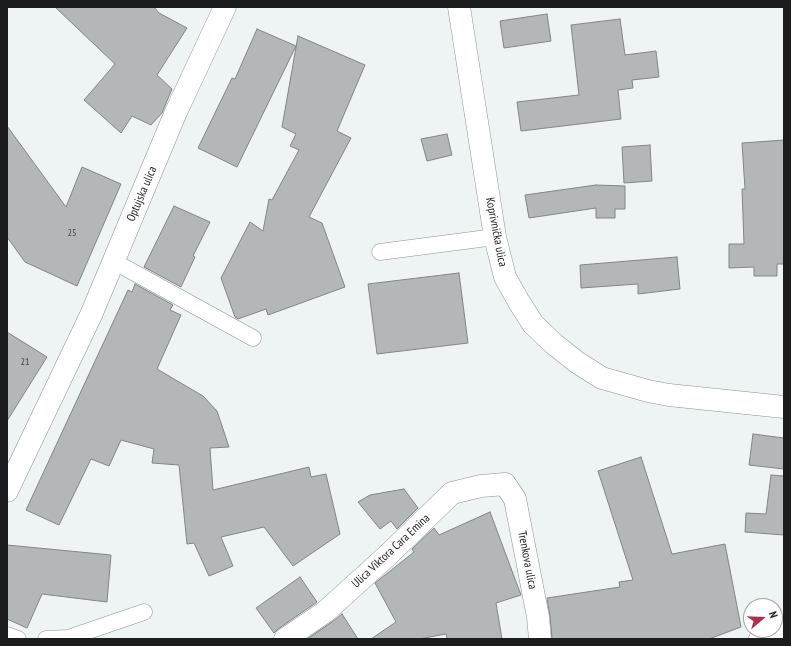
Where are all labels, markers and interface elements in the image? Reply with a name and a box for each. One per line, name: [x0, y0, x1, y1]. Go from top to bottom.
street label: Optujska ulica: [124, 164, 160, 224]
street label: Koprivnička ulica: [482, 196, 510, 268]
house number: 25: [68, 227, 76, 239]
house number: 21: [21, 356, 29, 368]
street label: Ulica Viktora Cara Emina: [349, 511, 433, 591]
street label: Trenkova ulica: [514, 530, 540, 590]
north arrow: [743, 598, 783, 638]
text: N: [766, 609, 781, 620]

